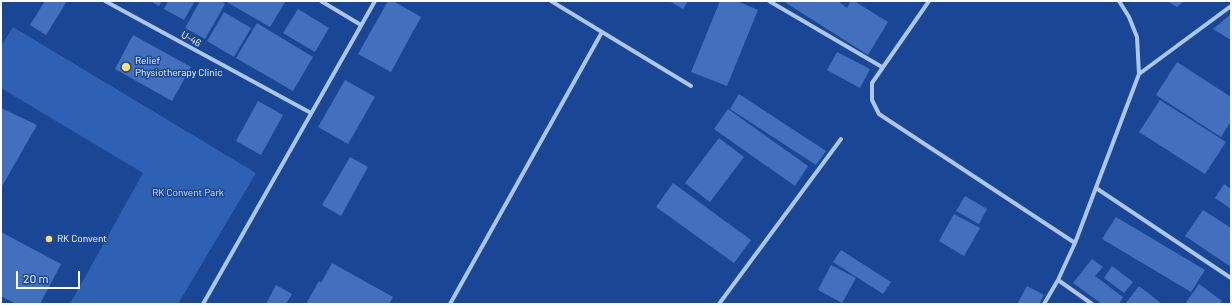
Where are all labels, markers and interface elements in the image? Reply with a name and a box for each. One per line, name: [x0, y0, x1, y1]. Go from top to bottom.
street label: U-46: [179, 29, 203, 49]
place label: Relief Physiotherapy Clinic: [135, 55, 222, 78]
marker: Relief Physiotherapy Clinic: [120, 61, 132, 73]
park label: RK Convent Park: [152, 187, 224, 199]
place label: RK Convent: [57, 233, 107, 245]
marker: RK Convent: [44, 234, 54, 244]
scale bar: [18, 263, 82, 289]
text: 20 m: [23, 271, 49, 285]

